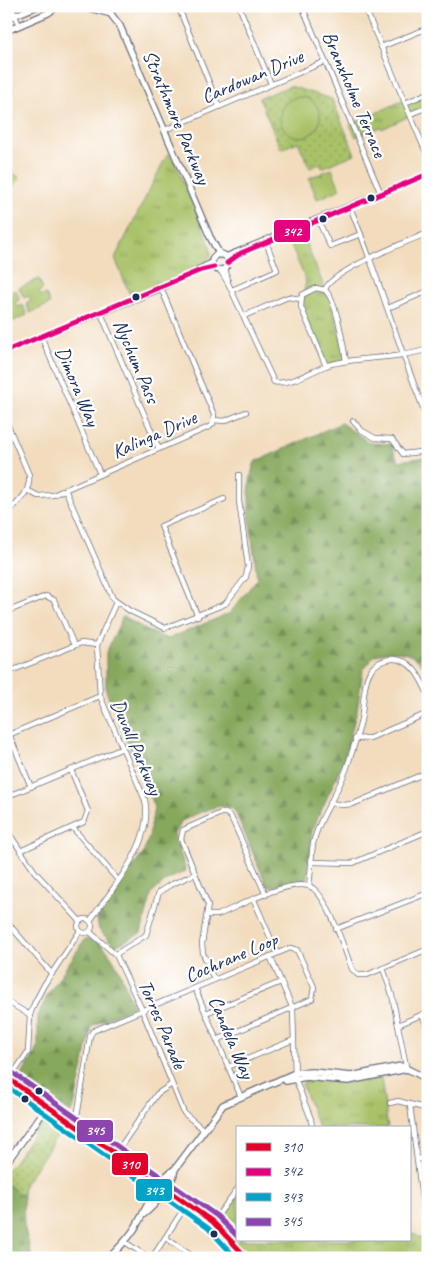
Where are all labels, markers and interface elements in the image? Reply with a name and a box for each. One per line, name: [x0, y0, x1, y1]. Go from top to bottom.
street label: Branxholme Terrace: [317, 27, 393, 162]
street label: Cardowan Drive: [197, 43, 308, 109]
street label: Strathmore Parkway: [137, 46, 217, 190]
unlabelled marker: [366, 193, 376, 203]
unlabelled marker: [318, 214, 328, 224]
line badge: 342: [273, 219, 311, 243]
text: 342: [283, 223, 303, 240]
unlabelled marker: [131, 292, 141, 302]
street label: Nychum Pass: [108, 316, 166, 409]
street label: Dimora Way: [50, 343, 106, 432]
street label: Kalinga Drive: [108, 404, 202, 464]
street label: Duvall Parkway: [105, 695, 169, 801]
street label: Cochrane Loop: [181, 926, 283, 988]
street label: Torres Parade: [133, 976, 193, 1074]
street label: Candela Way: [203, 992, 261, 1084]
unlabelled marker: [34, 1086, 44, 1096]
unlabelled marker: [20, 1094, 30, 1104]
line badge: 345: [76, 1119, 114, 1143]
text: 345: [86, 1122, 106, 1139]
legend: [236, 1126, 412, 1242]
text: 310: [282, 1138, 304, 1157]
line badge: 310: [111, 1152, 149, 1176]
text: 310: [121, 1156, 141, 1173]
text: 342: [282, 1162, 304, 1181]
line badge: 343: [135, 1178, 173, 1202]
text: 343: [145, 1182, 165, 1199]
text: 343: [282, 1188, 304, 1207]
text: 345: [282, 1212, 304, 1231]
unlabelled marker: [209, 1229, 219, 1239]

